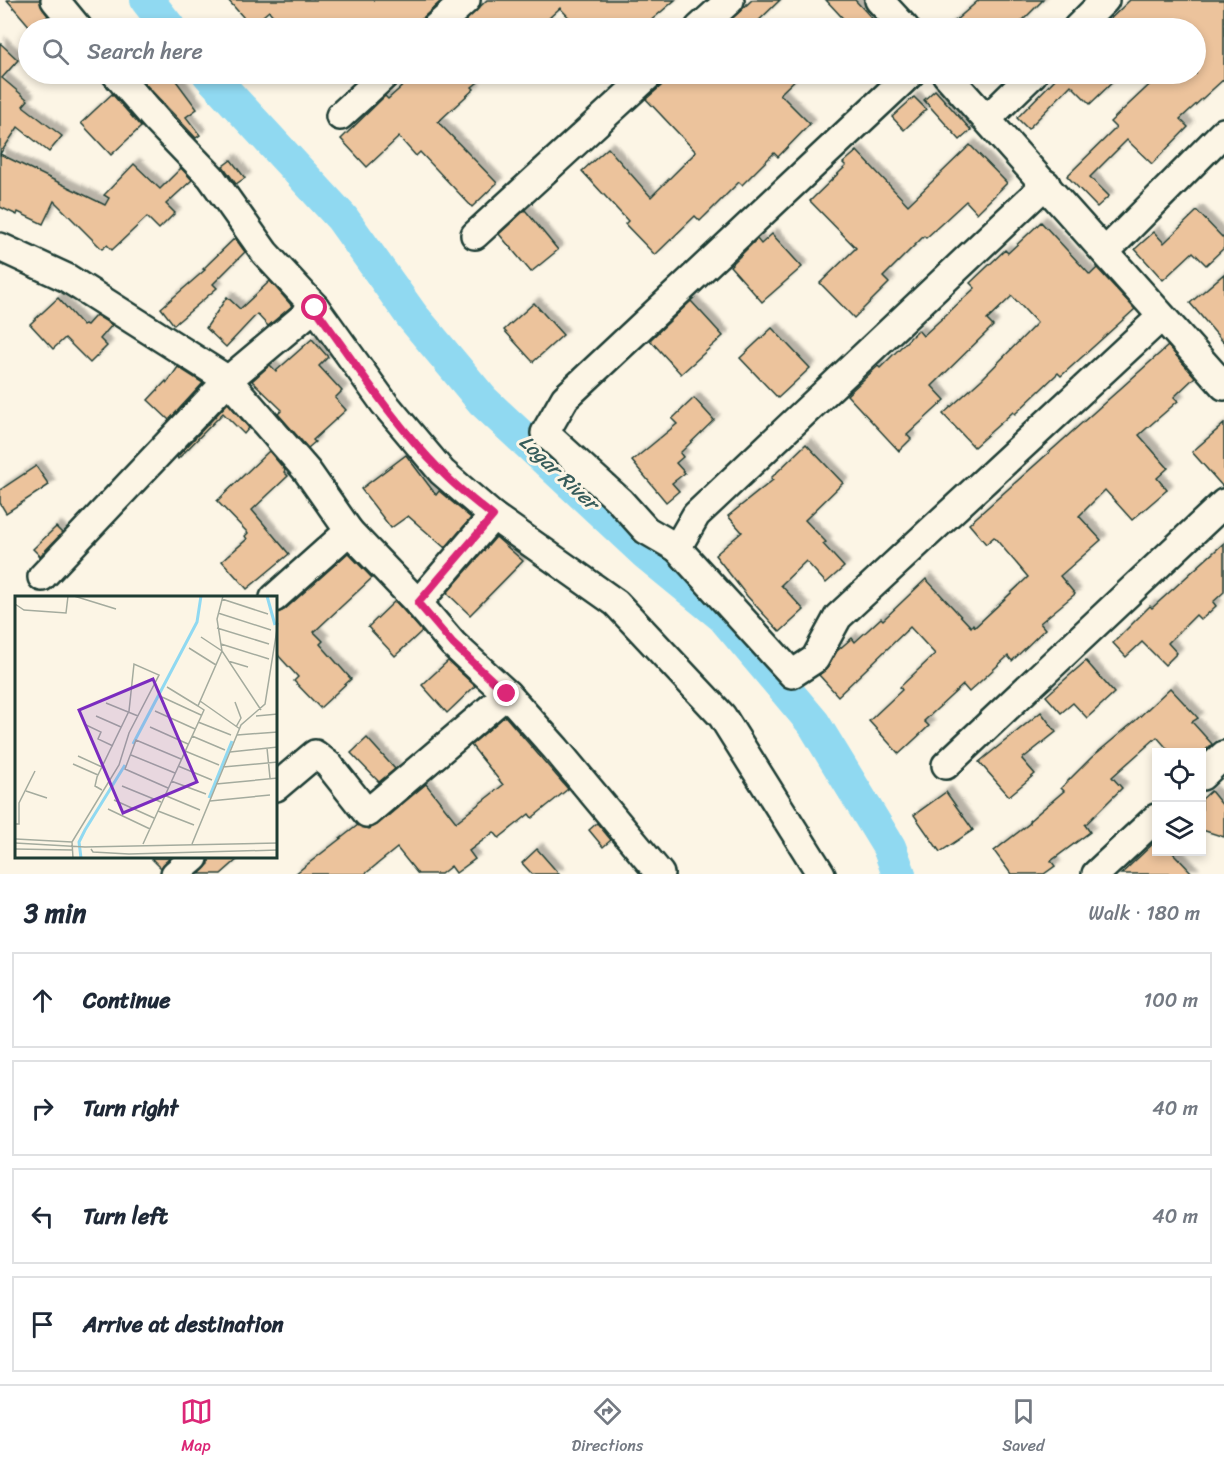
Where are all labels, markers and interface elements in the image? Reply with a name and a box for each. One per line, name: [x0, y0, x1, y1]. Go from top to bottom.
search box: [18, 18, 1206, 84]
text: Search here: [87, 32, 203, 71]
icon: search: [39, 35, 72, 68]
route start: [301, 294, 327, 320]
water label: Logar River: [511, 426, 609, 521]
inset map: [15, 596, 278, 859]
route end: [493, 680, 519, 706]
map controls: [1152, 748, 1206, 856]
button: locate: [1152, 748, 1206, 802]
button: layers: [1152, 802, 1206, 856]
text: 3 min: [24, 890, 86, 936]
text: Walk · 180 m: [1089, 896, 1200, 931]
text: Continue: [83, 981, 171, 1020]
text: 100 m: [1144, 983, 1198, 1018]
icon: ahead: [26, 984, 59, 1017]
text: Turn right: [83, 1089, 178, 1128]
text: 40 m: [1152, 1091, 1198, 1126]
icon: right: [26, 1092, 59, 1125]
text: Turn left: [83, 1197, 168, 1236]
text: 40 m: [1152, 1199, 1198, 1234]
icon: left: [26, 1200, 59, 1233]
text: Arrive at destination: [83, 1305, 284, 1344]
icon: arrive: [26, 1308, 59, 1341]
tab: Map: [180, 1395, 213, 1460]
tab: Directions: [572, 1395, 643, 1460]
tab: Saved: [1002, 1395, 1044, 1460]

